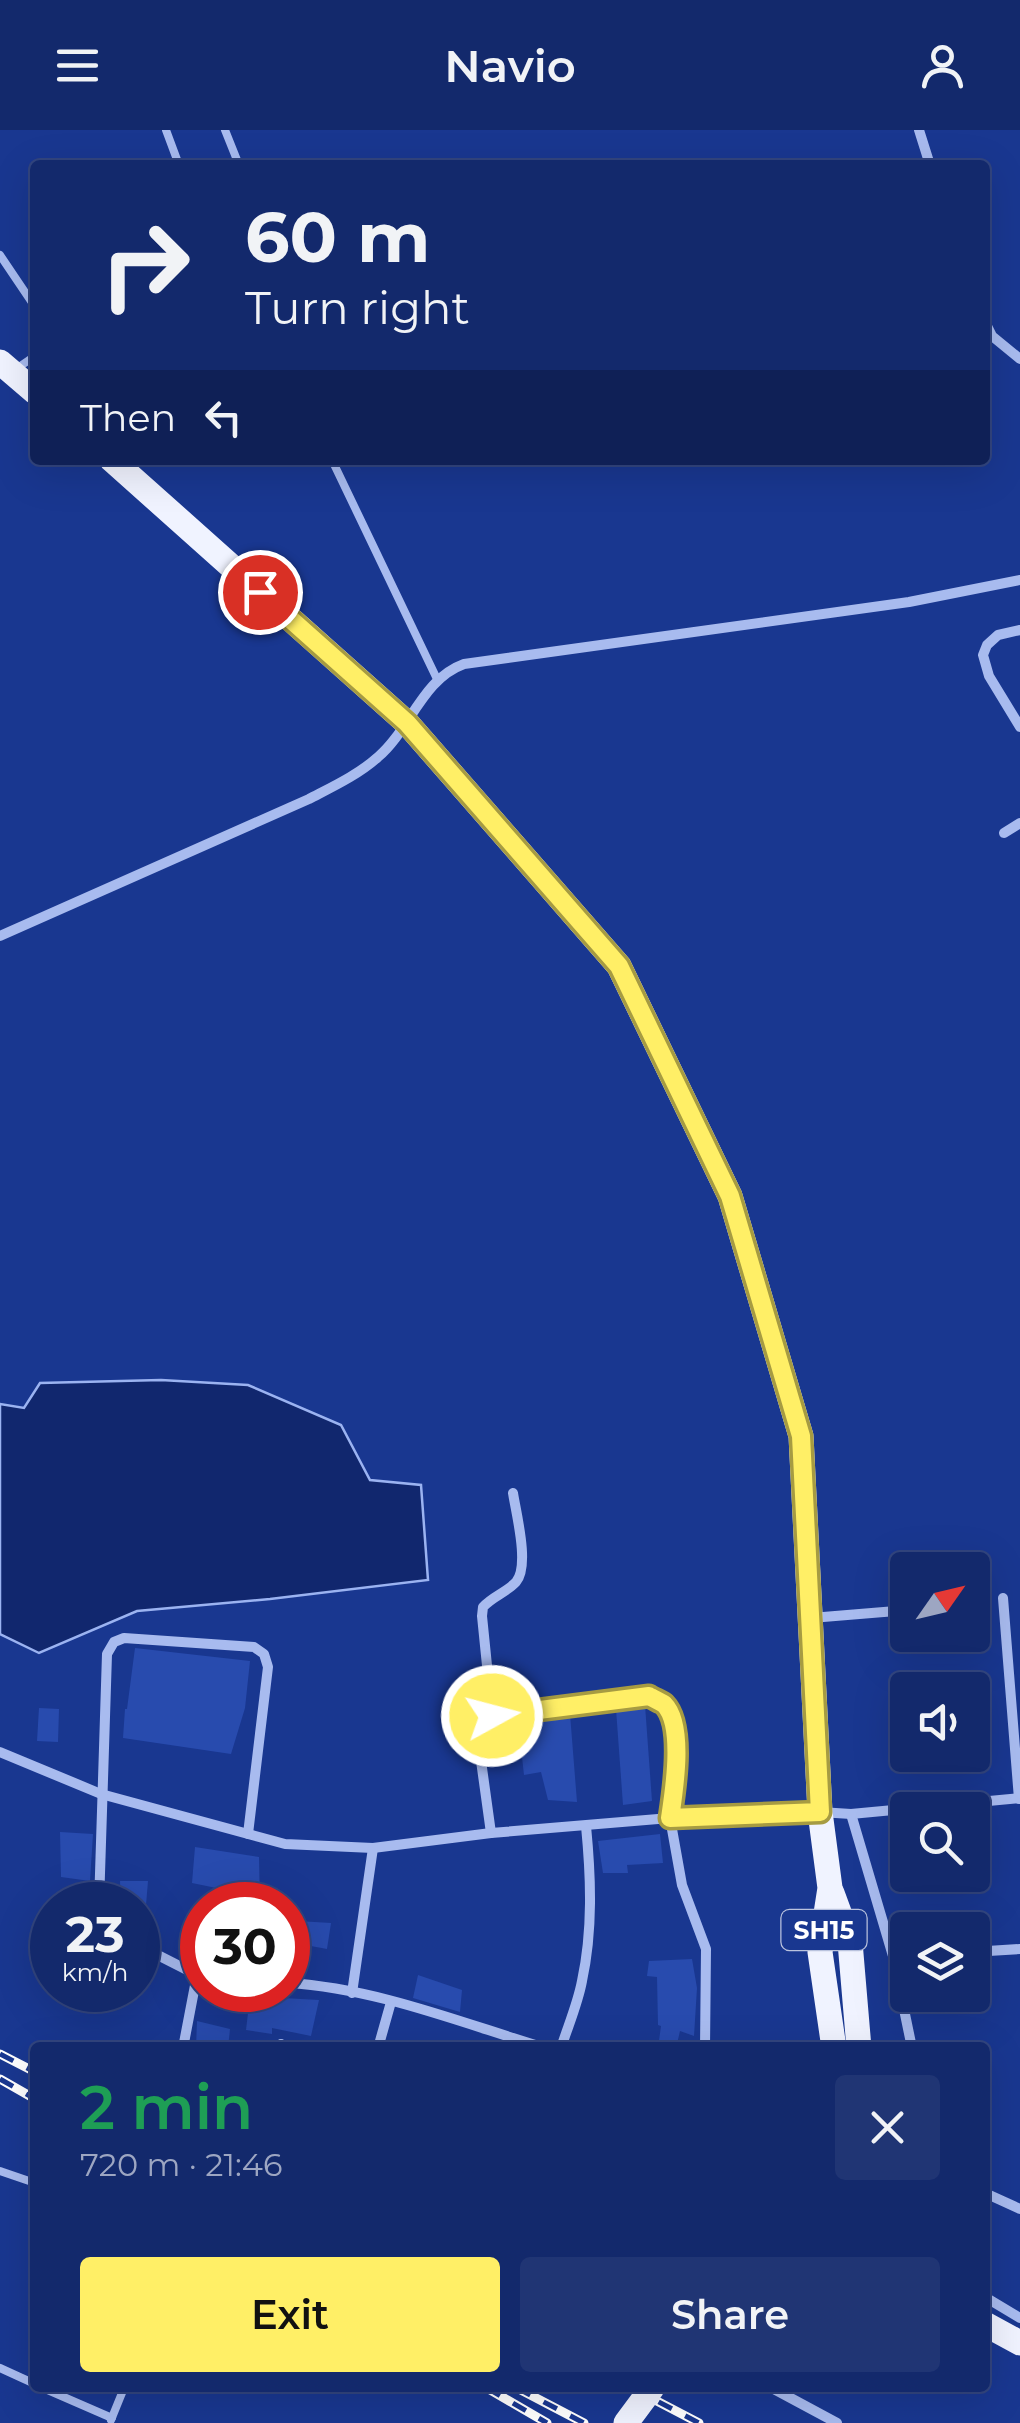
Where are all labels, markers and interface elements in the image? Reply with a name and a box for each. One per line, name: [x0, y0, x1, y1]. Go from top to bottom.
icon: menu: [50, 38, 105, 93]
text: Navio: [444, 38, 576, 93]
icon: person: [915, 38, 970, 93]
text: 60 m: [245, 194, 430, 280]
icon: right: [80, 200, 210, 330]
text: Turn right: [245, 280, 470, 335]
icon: left: [196, 390, 251, 445]
text: Then: [80, 394, 176, 441]
pin: [218, 550, 303, 635]
icon: arrive: [233, 565, 288, 620]
north arrow: [890, 1552, 990, 1652]
map controls: [890, 1552, 990, 2012]
position arrow: [440, 1664, 544, 1768]
button: sound: [890, 1672, 990, 1772]
button: search: [890, 1792, 990, 1892]
speed limit sign: 30: [180, 1882, 310, 2012]
text: 23: [65, 1904, 125, 1965]
road number: SH15: [782, 1910, 866, 1950]
button: layers: [890, 1912, 990, 2012]
text: km/h: [62, 1957, 128, 1987]
text: 2 min: [80, 2071, 253, 2144]
button: close: [835, 2075, 940, 2180]
text: 720 m · 21:46: [80, 2145, 282, 2184]
button: Exit: [80, 2257, 500, 2372]
button: Share: [520, 2257, 940, 2372]

